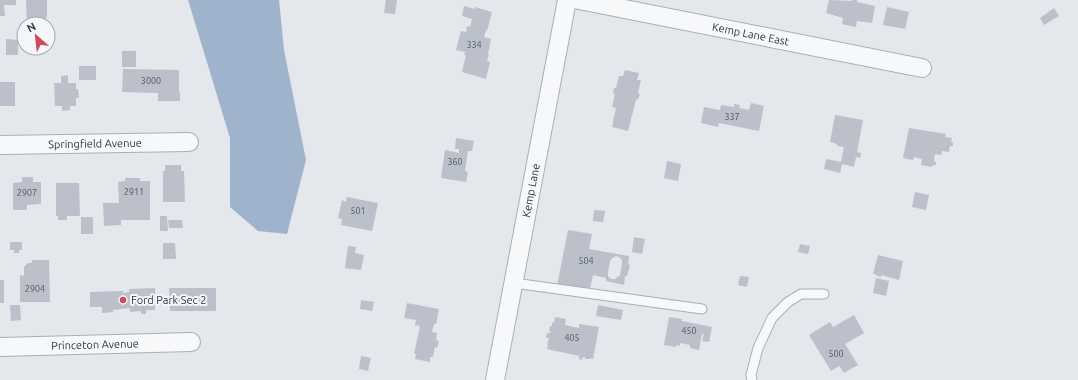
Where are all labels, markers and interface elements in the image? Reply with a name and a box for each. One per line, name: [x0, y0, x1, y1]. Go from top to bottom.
north arrow: [16, 16, 56, 56]
text: N: [25, 20, 38, 34]
street label: Kemp Lane East: [711, 21, 791, 48]
house number: 334: [466, 40, 482, 50]
house number: 3000: [141, 76, 161, 86]
house number: 337: [724, 112, 740, 122]
street label: Springfield Avenue: [48, 137, 142, 150]
house number: 360: [447, 157, 463, 167]
street label: Kemp Lane: [520, 162, 542, 218]
house number: 2911: [124, 187, 144, 197]
house number: 2907: [17, 188, 37, 198]
house number: 501: [350, 206, 366, 216]
house number: 504: [578, 256, 594, 266]
house number: 2904: [25, 284, 45, 294]
place label: Ford Park Sec 2: [131, 294, 206, 306]
marker: Ford Park Sec 2: [118, 295, 128, 305]
house number: 450: [681, 326, 697, 336]
house number: 405: [564, 333, 580, 343]
street label: Princeton Avenue: [51, 337, 139, 352]
house number: 500: [828, 349, 844, 359]

